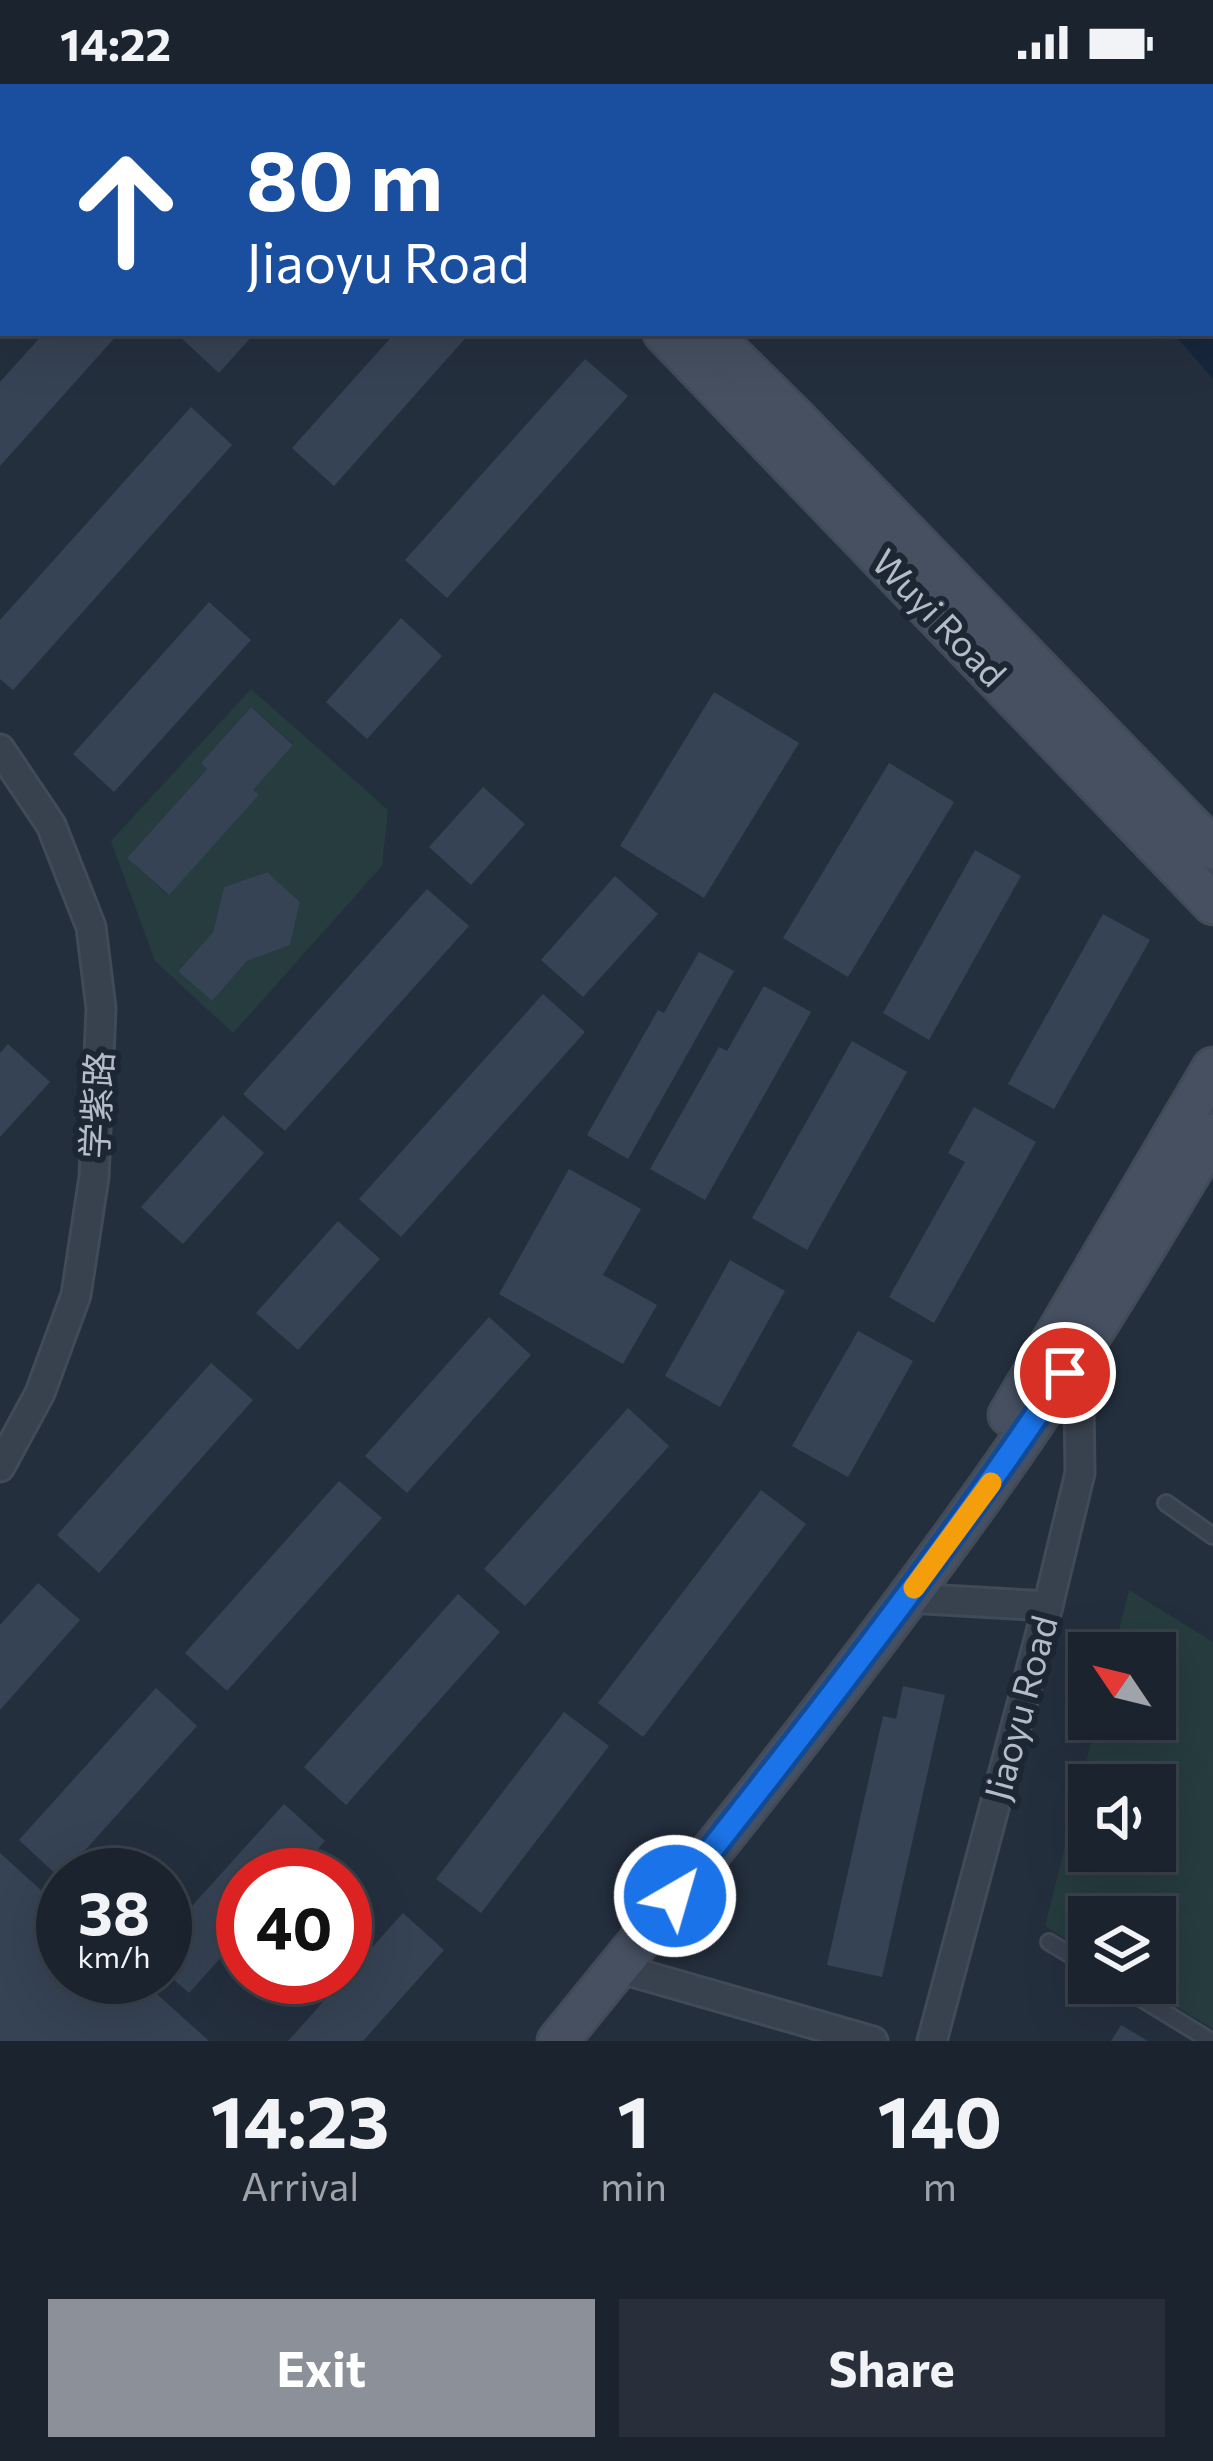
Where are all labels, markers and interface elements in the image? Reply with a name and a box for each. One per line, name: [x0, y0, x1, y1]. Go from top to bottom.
text: 14:22: [60, 15, 171, 70]
text: 80 m: [246, 126, 443, 228]
icon: ahead: [48, 132, 204, 288]
text: Jiaoyu Road: [246, 228, 530, 294]
street label: Wuyi Road: [864, 539, 1017, 694]
street label: 学紫路: [70, 1050, 120, 1160]
pin: [1014, 1322, 1116, 1424]
icon: arrive: [1032, 1340, 1098, 1406]
street label: Jiaoyu Road: [973, 1610, 1065, 1805]
north arrow: [1068, 1632, 1176, 1740]
map controls: [1068, 1632, 1176, 2004]
button: sound: [1068, 1764, 1176, 1872]
position arrow: [612, 1833, 738, 1959]
speed limit sign: 40: [216, 1848, 372, 2004]
text: 38: [78, 1874, 150, 1947]
button: layers: [1068, 1896, 1176, 2004]
text: km/h: [78, 1937, 150, 1974]
text: 14:23: [211, 2075, 390, 2163]
text: 1: [617, 2075, 650, 2163]
text: 140: [878, 2075, 1002, 2163]
text: Arrival: [241, 2161, 359, 2209]
text: min: [600, 2161, 667, 2209]
text: m: [923, 2161, 957, 2209]
button: Exit: [48, 2299, 595, 2437]
button: Share: [619, 2299, 1165, 2437]

